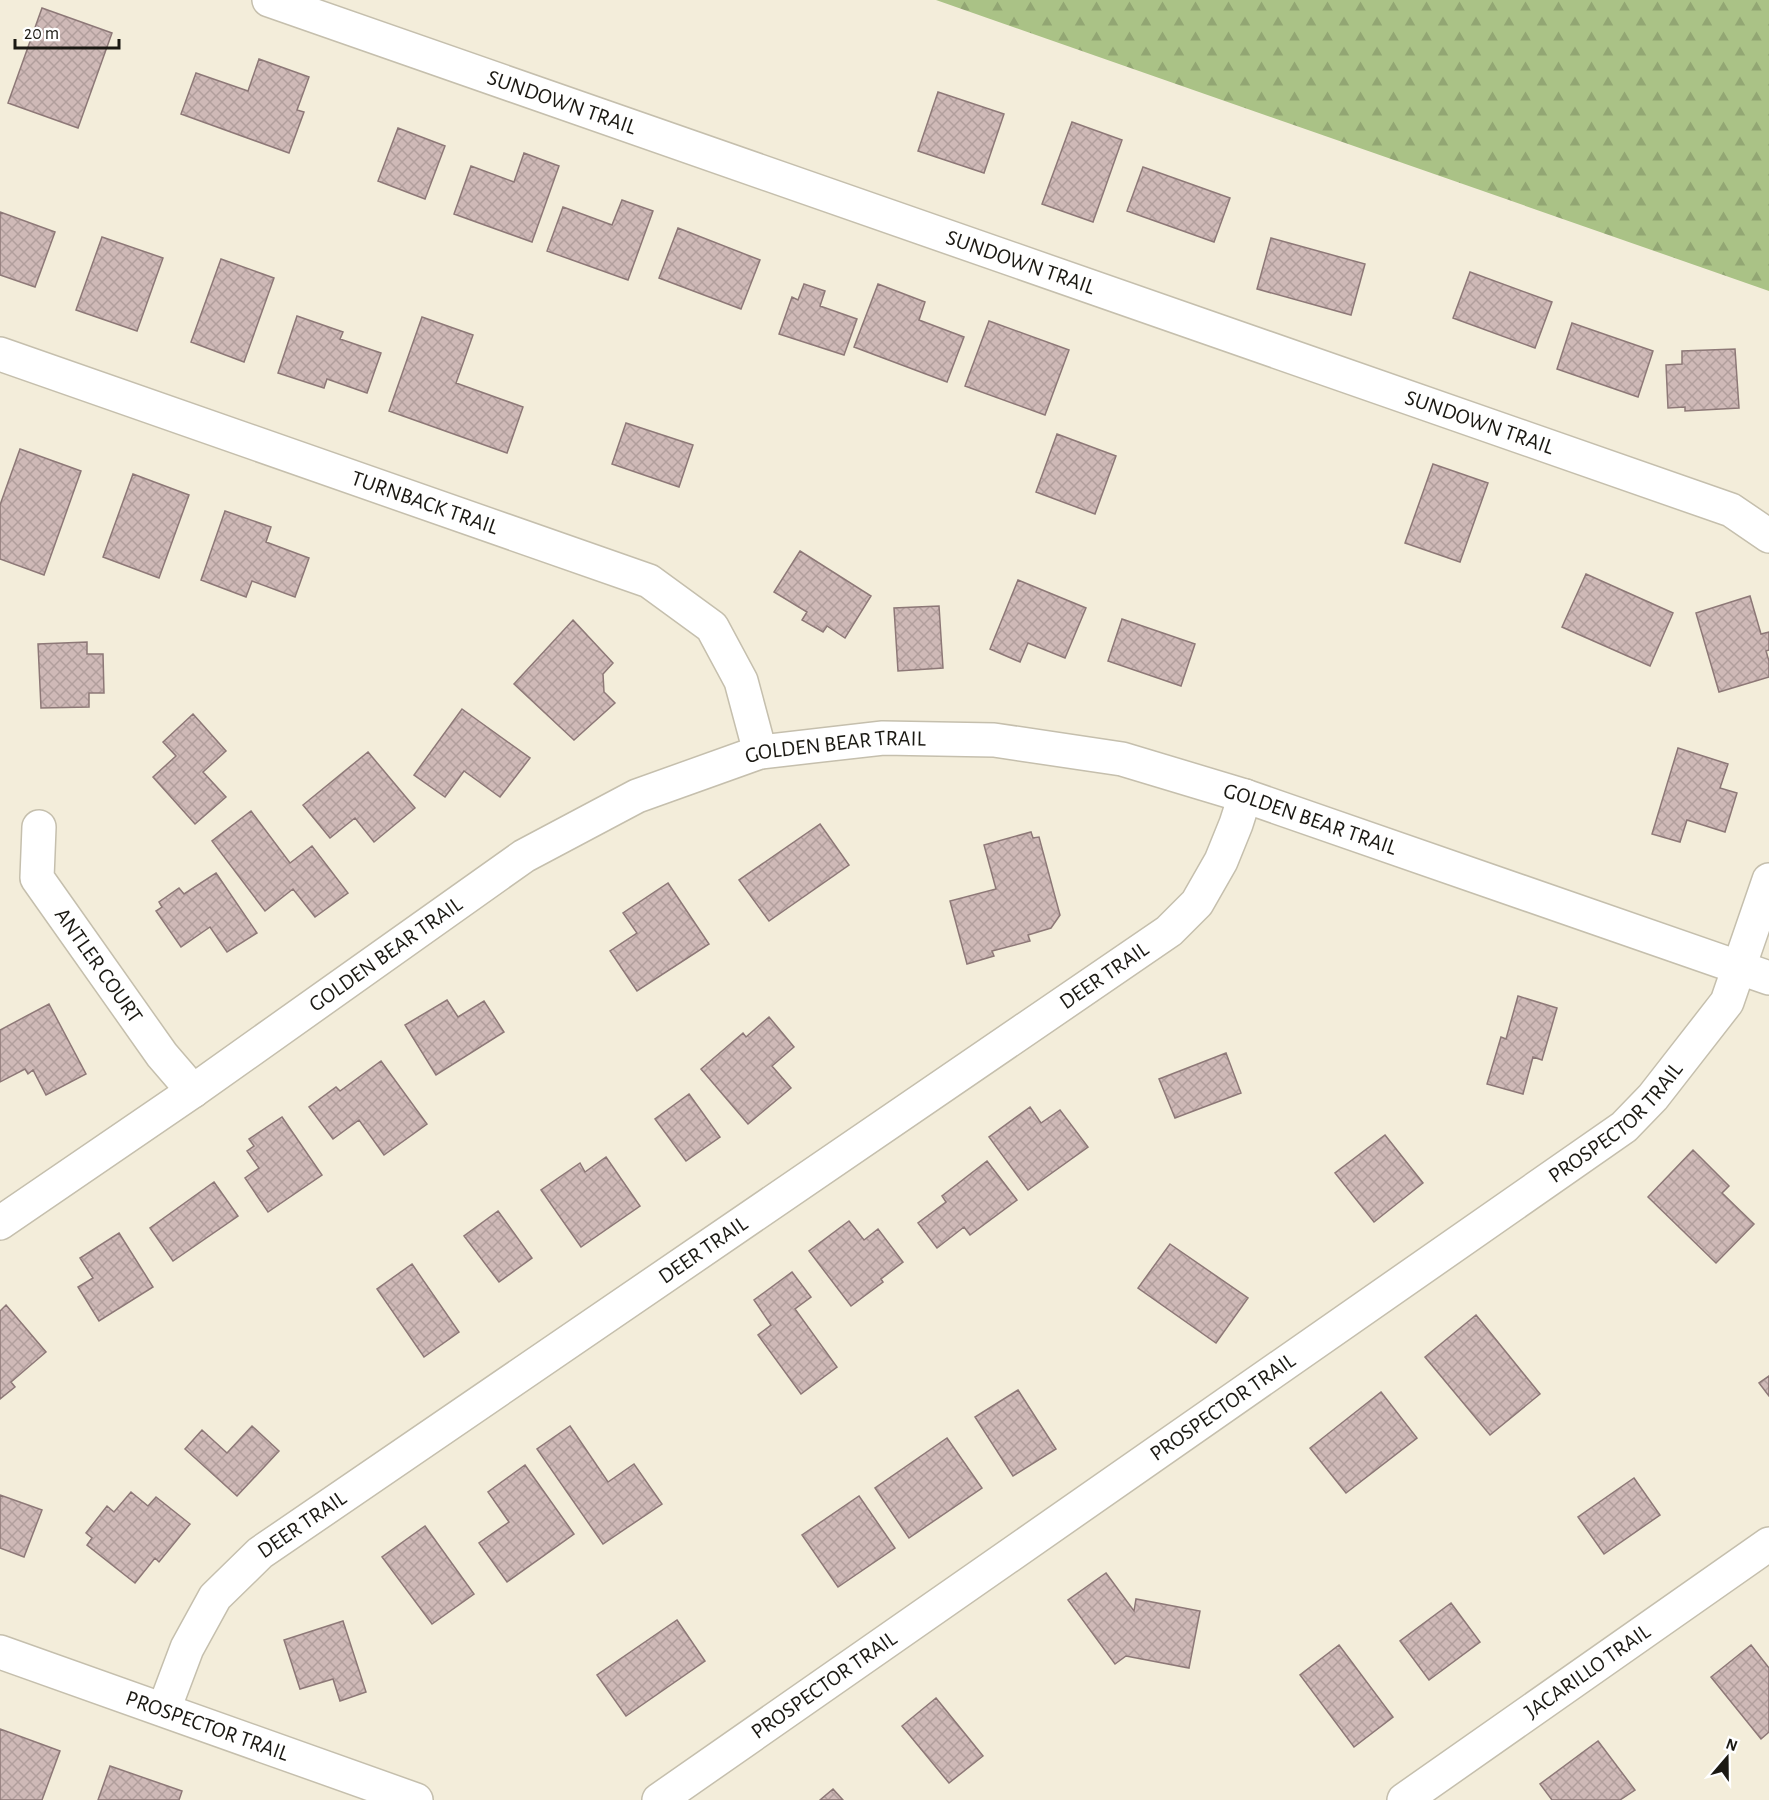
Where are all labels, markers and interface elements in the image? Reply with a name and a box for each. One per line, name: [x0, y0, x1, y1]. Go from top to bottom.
scale bar: [15, 12, 118, 50]
text: 20 m: [24, 25, 59, 43]
street label: SUNDOWN TRAIL: [484, 66, 640, 138]
street label: SUNDOWN TRAIL: [943, 226, 1099, 299]
street label: SUNDOWN TRAIL: [1402, 386, 1558, 459]
street label: TURNBACK TRAIL: [348, 467, 502, 539]
street label: GOLDEN BEAR TRAIL: [742, 727, 927, 767]
street label: GOLDEN BEAR TRAIL: [1221, 779, 1400, 859]
street label: GOLDEN BEAR TRAIL: [305, 892, 467, 1016]
street label: ANTLER COURT: [51, 904, 147, 1027]
street label: DEER TRAIL: [1056, 937, 1153, 1013]
street label: PROSPECTOR TRAIL: [1544, 1058, 1687, 1187]
street label: DEER TRAIL: [655, 1212, 752, 1288]
street label: PROSPECTOR TRAIL: [1146, 1348, 1300, 1465]
street label: DEER TRAIL: [254, 1486, 351, 1562]
street label: JACARILLO TRAIL: [1521, 1620, 1655, 1723]
street label: PROSPECTOR TRAIL: [747, 1626, 901, 1743]
street label: PROSPECTOR TRAIL: [123, 1687, 293, 1765]
north arrow: [1697, 1728, 1757, 1788]
text: N: [1724, 1735, 1740, 1754]

